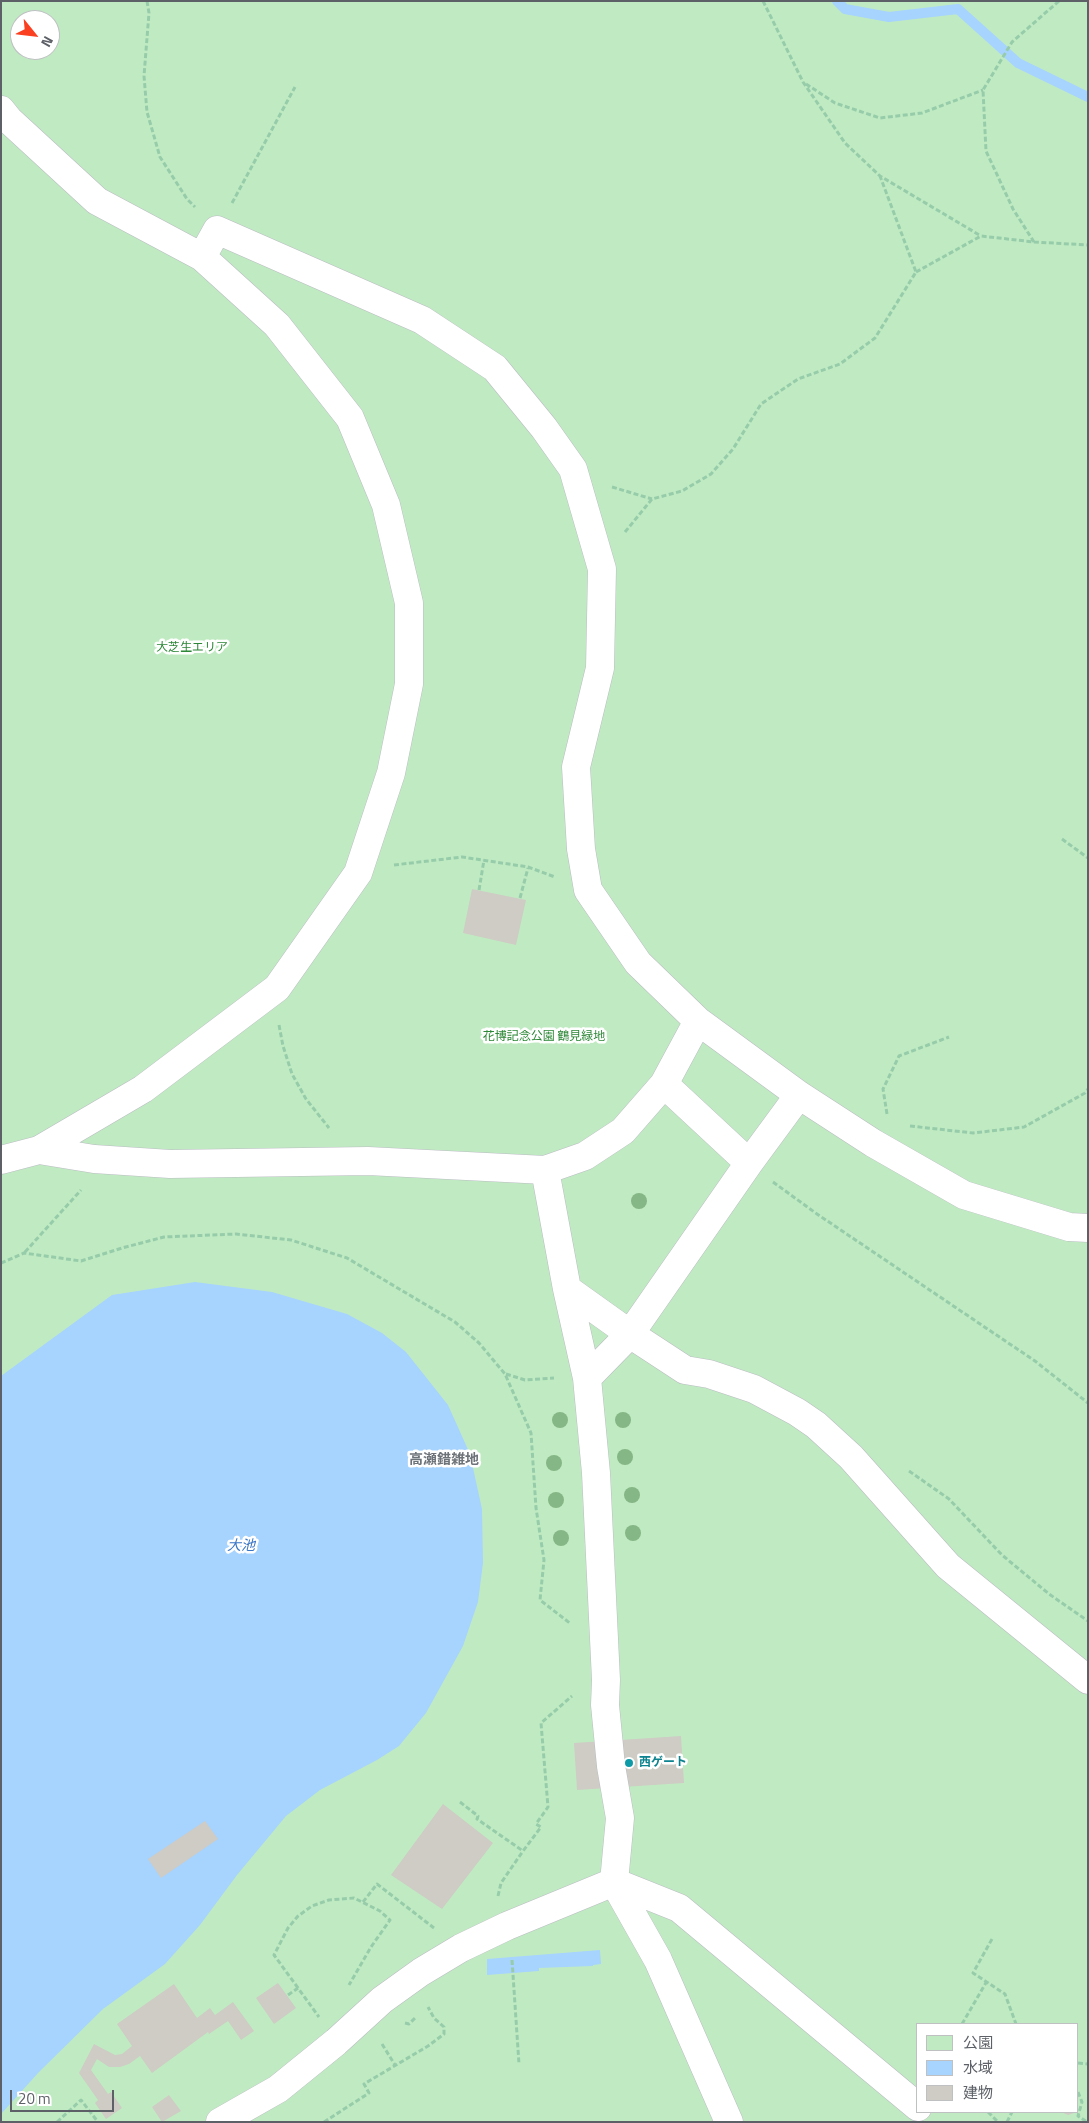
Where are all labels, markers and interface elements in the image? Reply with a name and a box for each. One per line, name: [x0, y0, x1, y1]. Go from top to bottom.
north arrow: [10, 10, 60, 60]
text: N: [36, 33, 59, 51]
park label: 大芝生エリア: [156, 641, 228, 655]
park label: 花博記念公園 鶴見緑地: [483, 1030, 605, 1044]
district label: 高瀬錯雑地: [409, 1453, 479, 1469]
water label: 大池: [227, 1539, 255, 1555]
place label: 西ゲート: [639, 1756, 687, 1770]
marker: 西ゲート: [623, 1757, 635, 1769]
legend: [916, 2023, 1079, 2113]
text: 公園: [963, 2031, 993, 2054]
text: 水域: [963, 2056, 993, 2079]
scale bar: [12, 2080, 116, 2112]
text: 建物: [963, 2081, 993, 2104]
text: 20 m: [18, 2087, 51, 2110]

